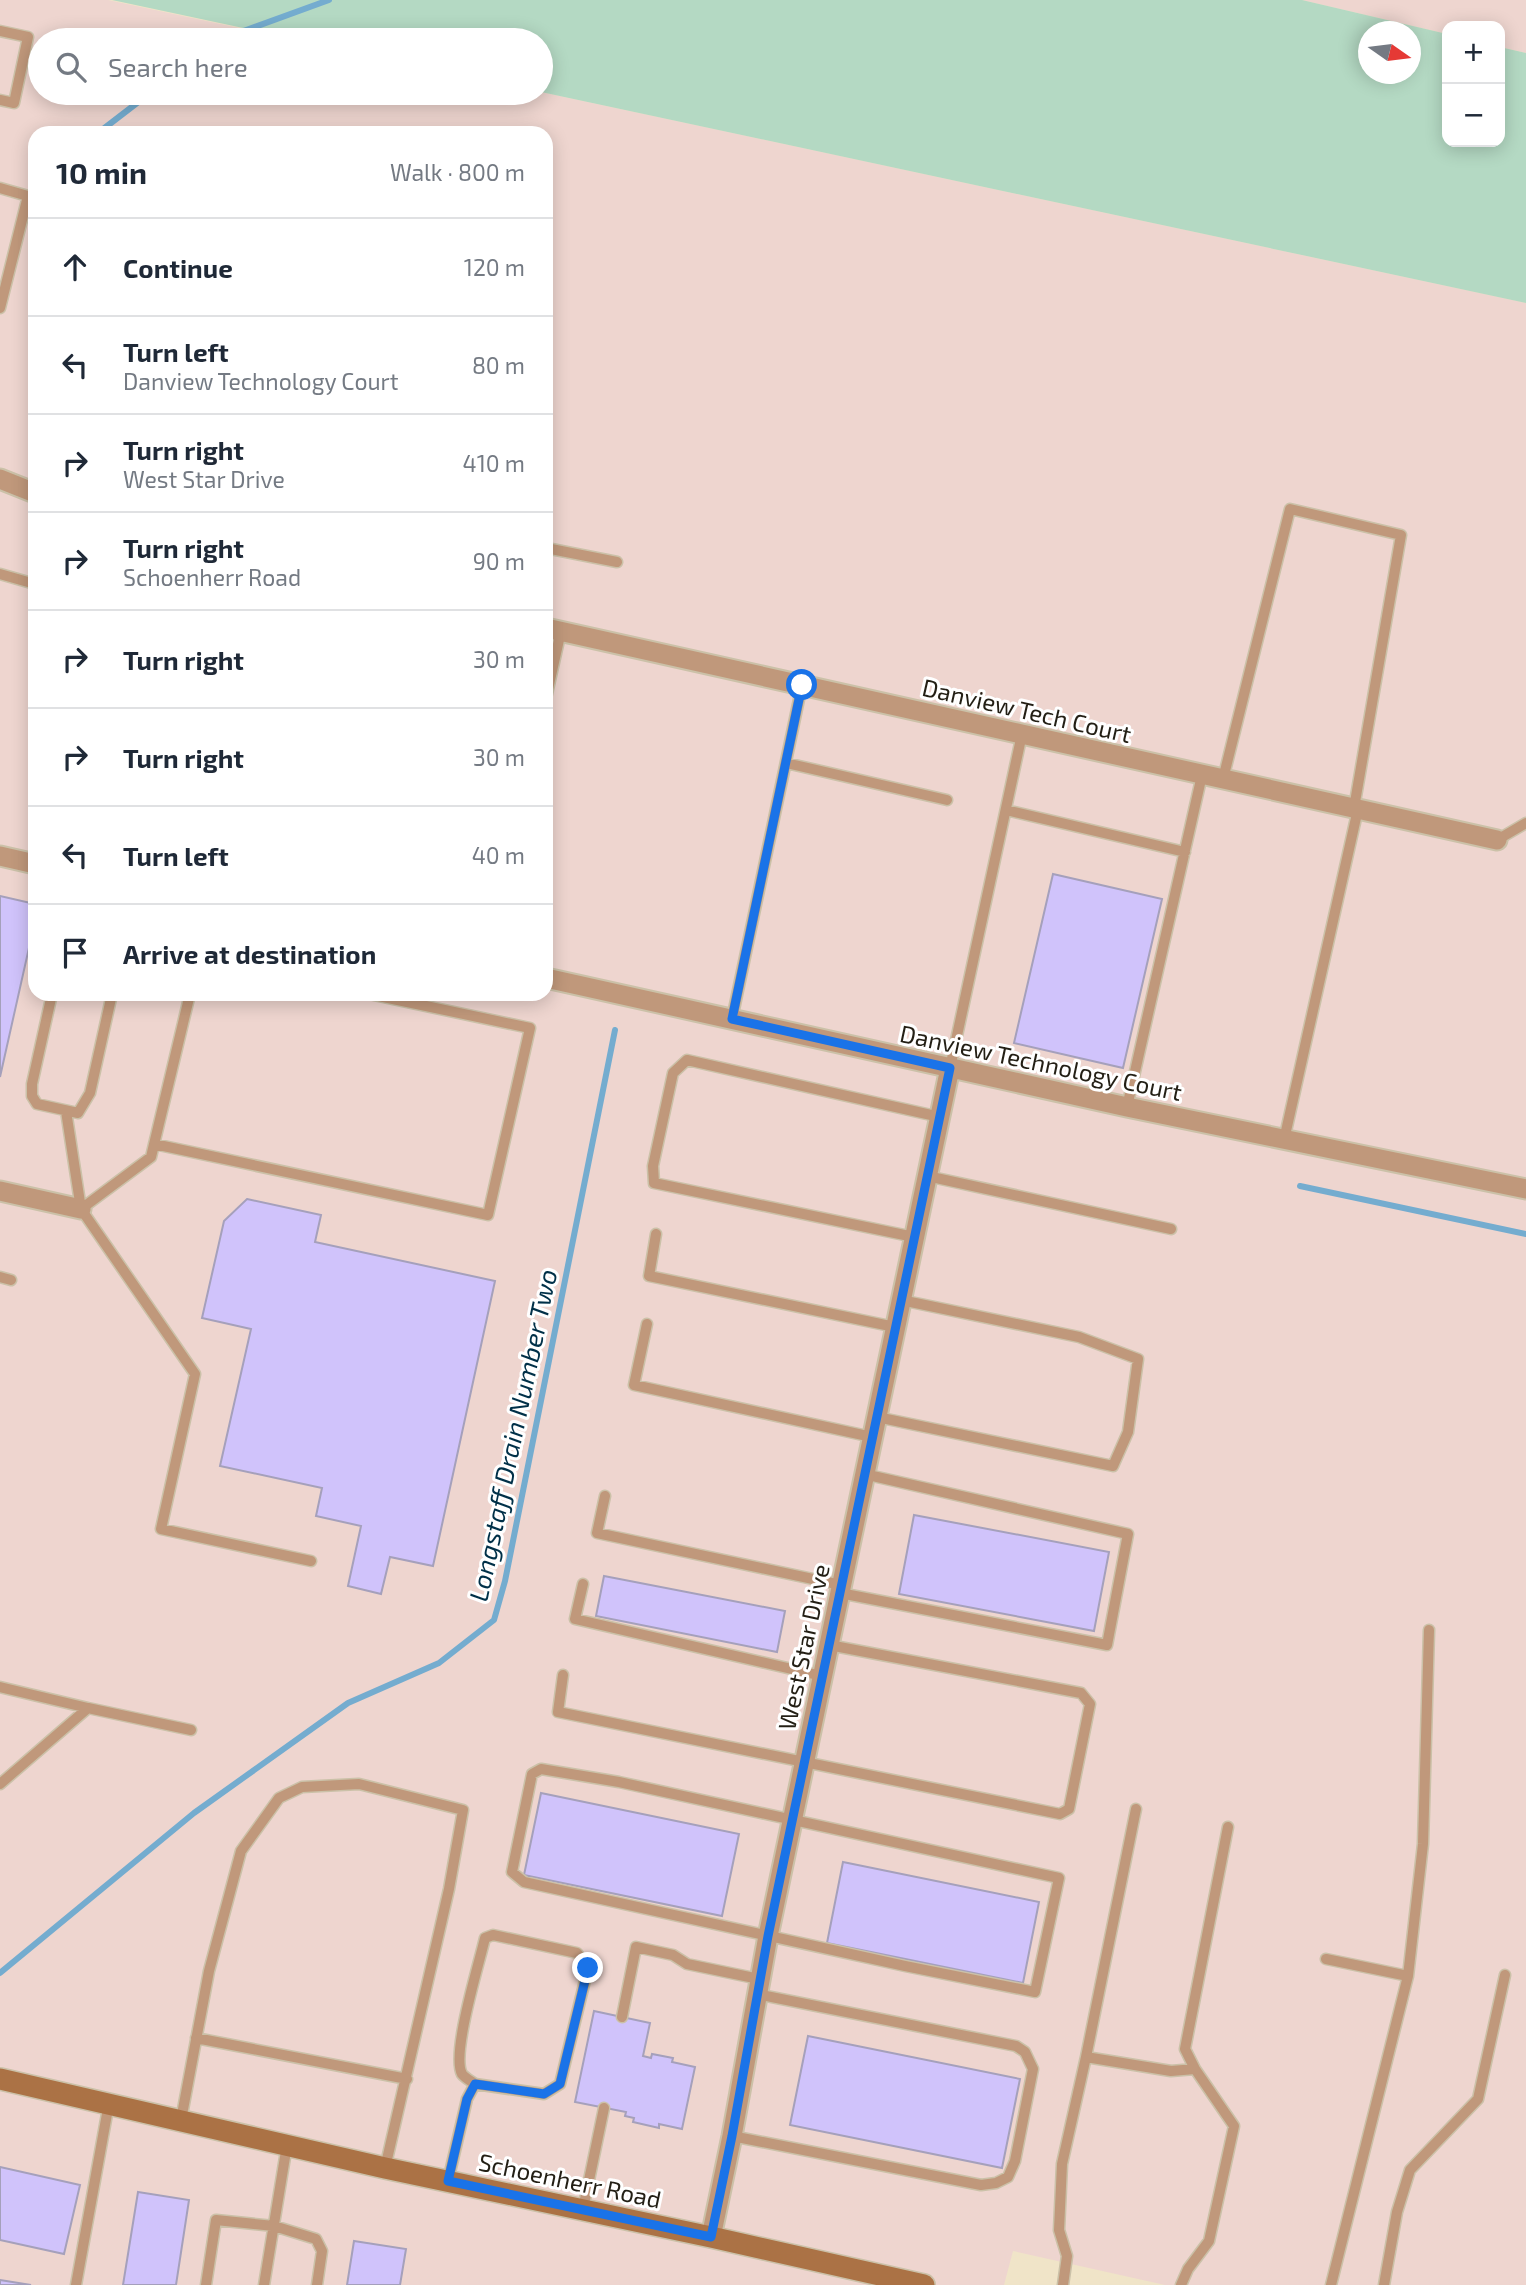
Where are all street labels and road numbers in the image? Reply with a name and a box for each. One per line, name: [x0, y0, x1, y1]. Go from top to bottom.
street label: Danview Tech Court: [920, 672, 1134, 748]
street label: Danview Technology Court: [897, 1018, 1185, 1106]
street label: West Star Drive: [771, 1561, 835, 1733]
street label: Schoenherr Road: [476, 2147, 664, 2213]

